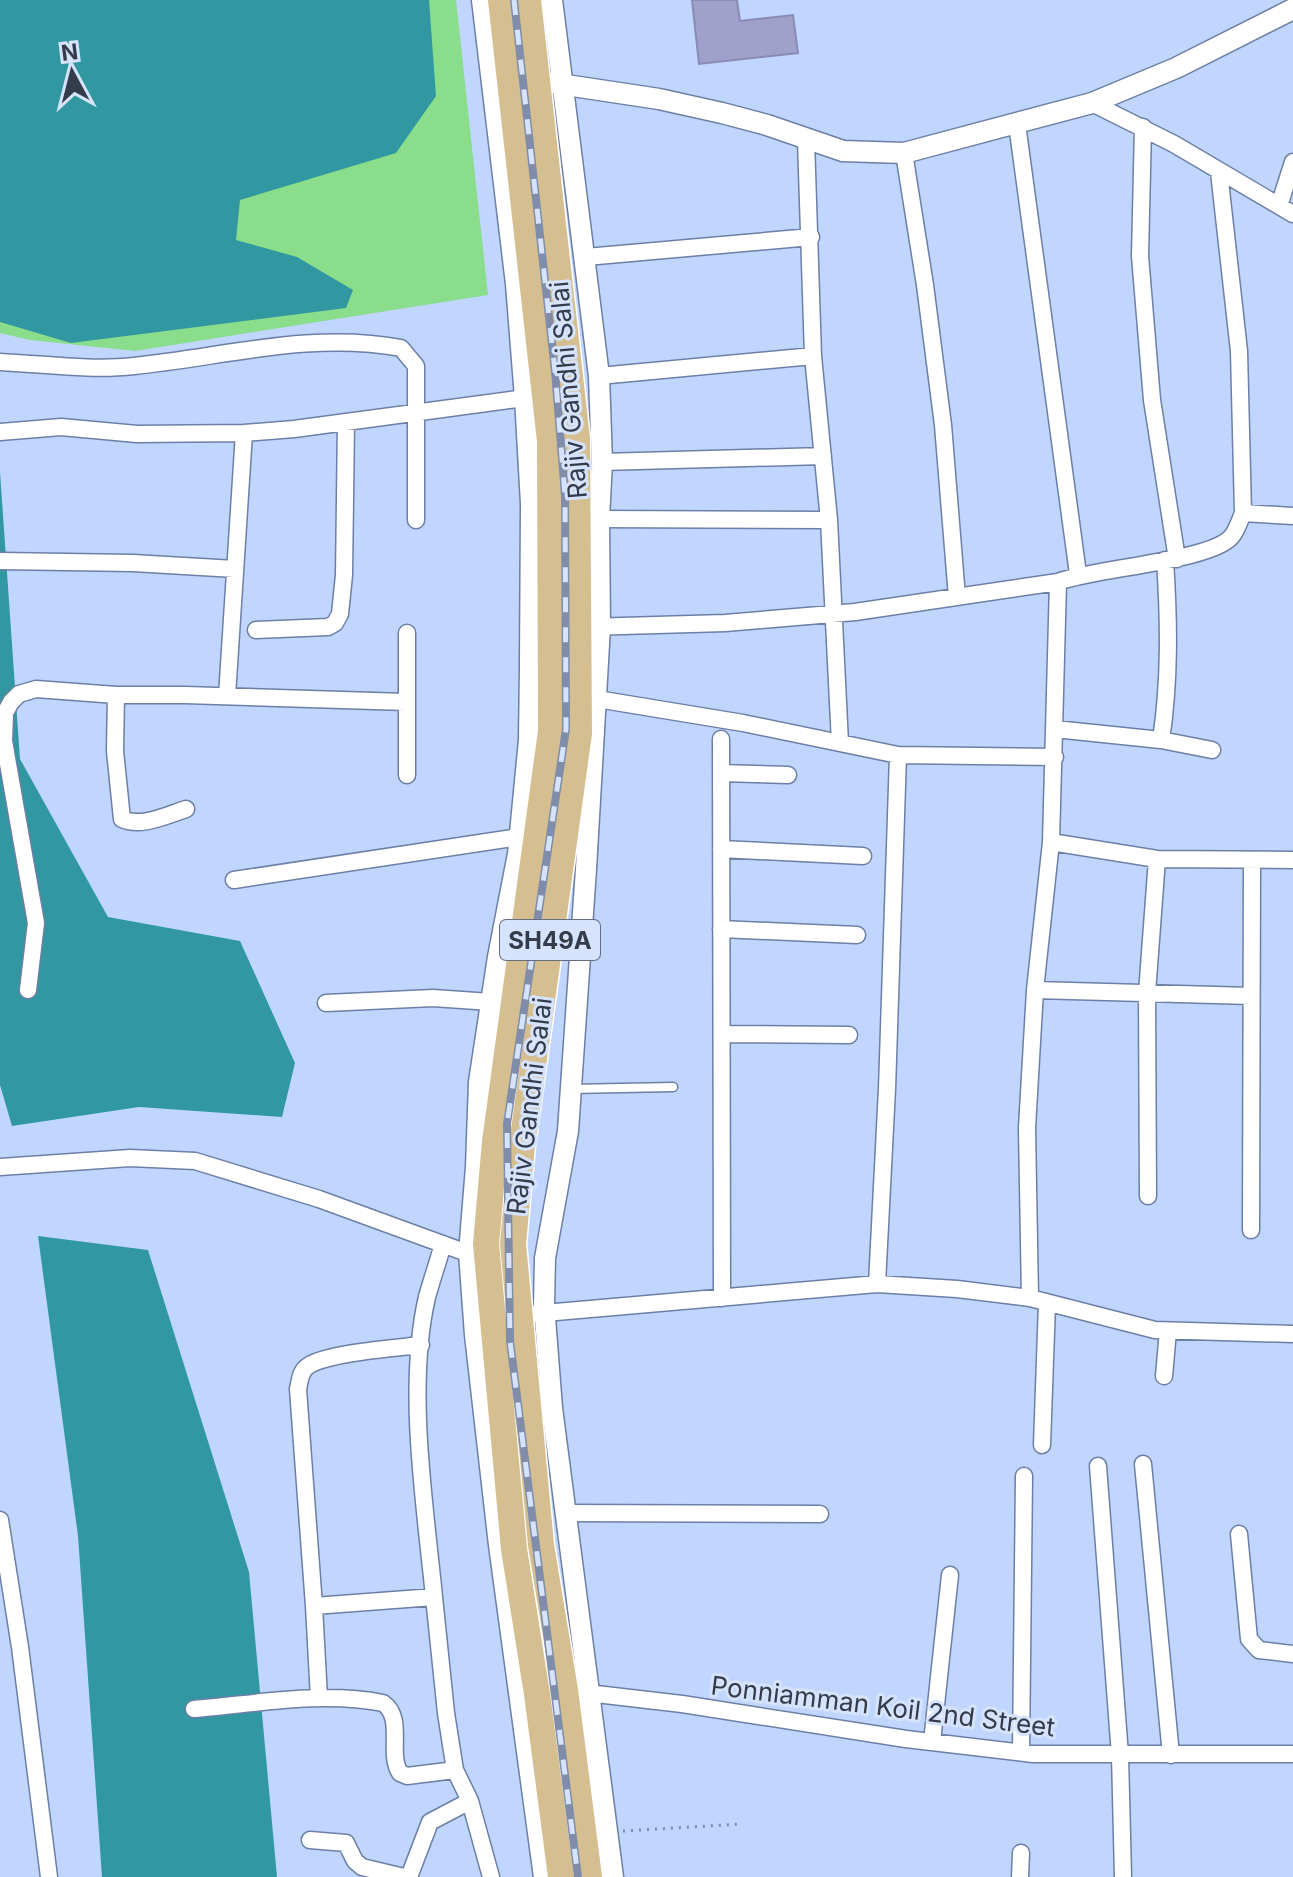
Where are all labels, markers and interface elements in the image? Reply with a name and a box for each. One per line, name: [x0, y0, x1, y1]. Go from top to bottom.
north arrow: [32, 32, 112, 112]
text: N: [60, 38, 79, 66]
street label: Rajiv Gandhi Salai: [543, 280, 593, 500]
road number: SH49A: [500, 920, 600, 960]
street label: Rajiv Gandhi Salai: [500, 996, 558, 1216]
street label: Ponniamman Koil 2nd Street: [709, 1670, 1057, 1742]

